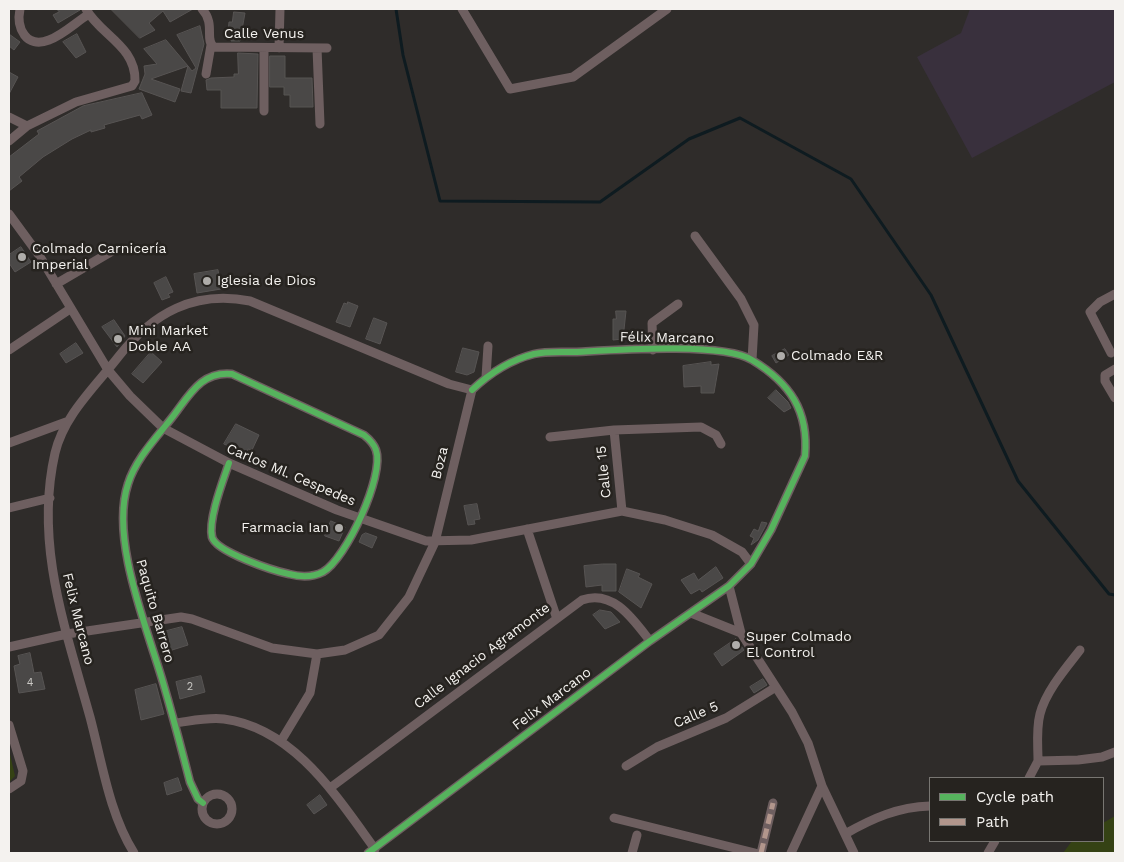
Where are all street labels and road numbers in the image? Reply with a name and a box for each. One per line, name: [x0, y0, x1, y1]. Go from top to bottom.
street label: Calle Venus: [224, 26, 304, 42]
street label: Félix Marcano: [620, 329, 714, 347]
street label: Carlos Ml. Cespedes: [224, 440, 358, 510]
street label: Boza: [428, 445, 452, 481]
street label: Calle 15: [593, 445, 615, 499]
street label: Paquito Barrero: [132, 557, 178, 665]
street label: Felix Marcano: [58, 571, 98, 667]
street label: Calle Ignacio Agramonte: [411, 599, 553, 713]
street label: Felix Marcano: [509, 664, 595, 734]
street label: Calle 5: [671, 698, 721, 732]

